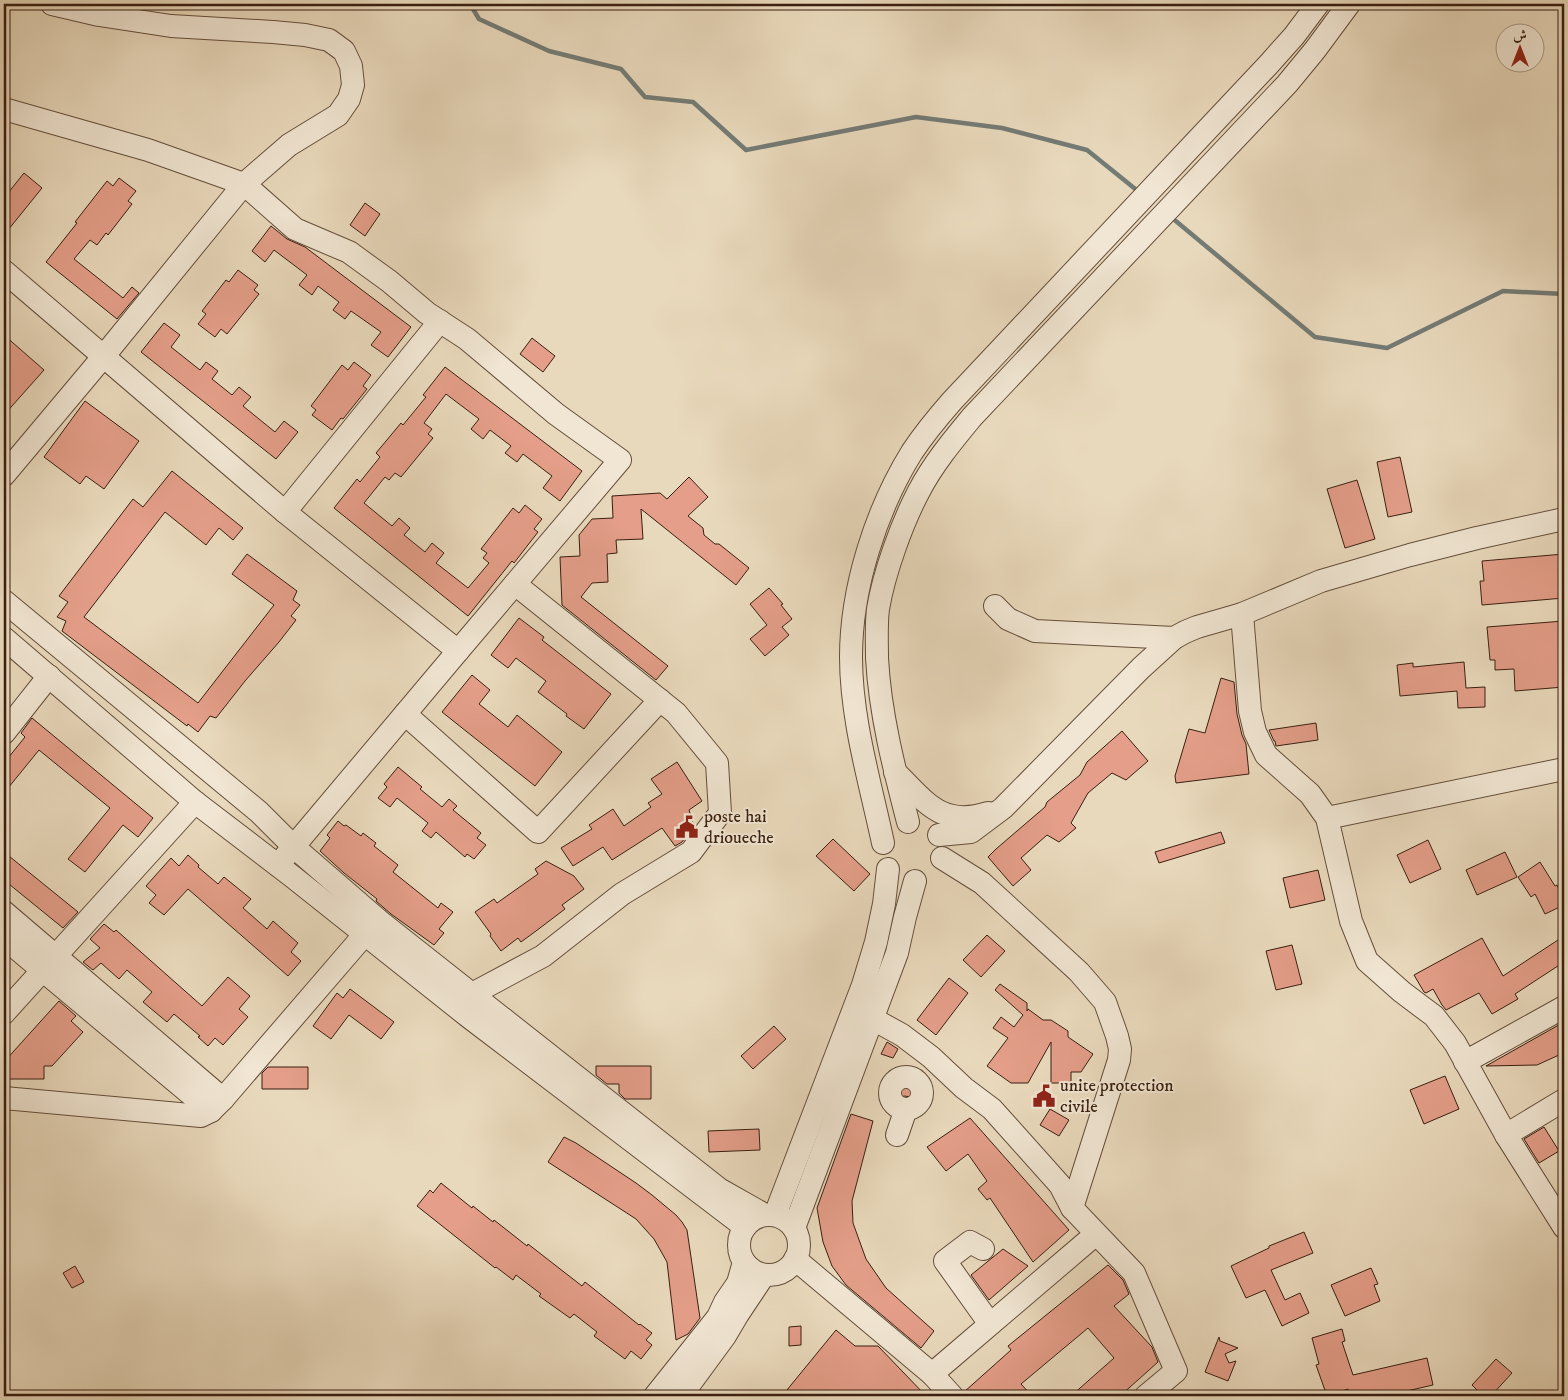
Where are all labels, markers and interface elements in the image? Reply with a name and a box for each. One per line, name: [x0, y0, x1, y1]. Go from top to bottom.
north arrow: [1496, 22, 1546, 72]
text: ش: [1513, 27, 1527, 45]
place label: poste hai drioueche: [703, 806, 774, 849]
public building icon: poste hai drioueche: [674, 814, 700, 840]
place label: unite protection civile: [1060, 1075, 1174, 1118]
public building icon: unite protection civile: [1031, 1083, 1057, 1109]

